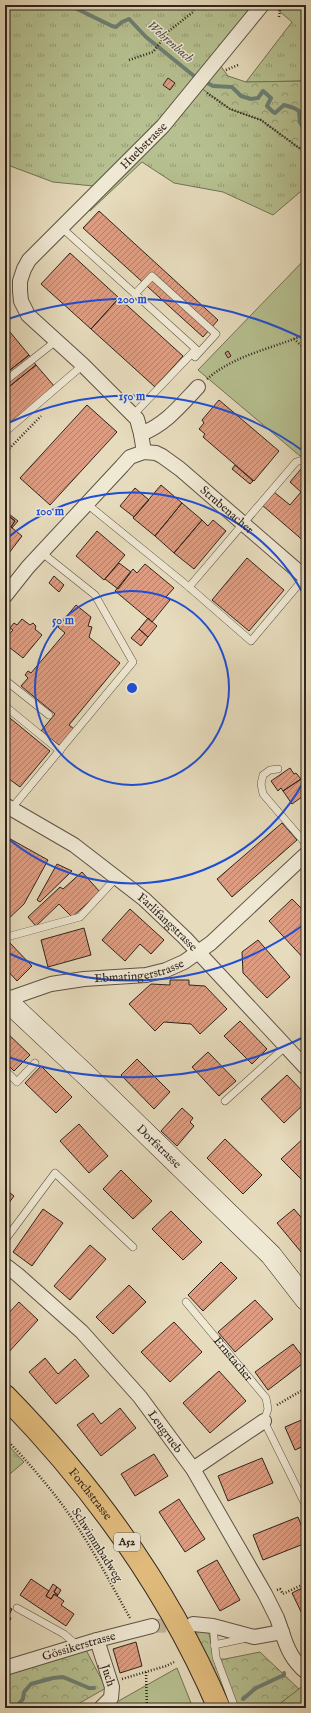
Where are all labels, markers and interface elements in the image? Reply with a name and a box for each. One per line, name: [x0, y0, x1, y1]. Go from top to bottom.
water label: Wehrenbach: [143, 17, 197, 67]
street label: Huebstrasse: [117, 119, 170, 172]
text: 200 m: [117, 292, 147, 307]
text: 150 m: [119, 389, 146, 404]
street label: Strubenacher: [197, 482, 257, 537]
text: 100 m: [36, 504, 65, 519]
text: 50 m: [52, 613, 75, 628]
centre of rings: [125, 681, 139, 695]
street label: Farlifangstrasse: [135, 889, 201, 955]
street label: Ebmatingerstrasse: [94, 955, 187, 986]
street label: Dorfstrasse: [133, 1121, 185, 1172]
street label: Ernstacher: [210, 1333, 257, 1385]
street label: Leugrueb: [145, 1407, 186, 1456]
street label: Forchstrasse: [66, 1465, 116, 1523]
street label: Schwimmbadweg: [68, 1505, 126, 1585]
road number: A52: [114, 1533, 140, 1551]
street label: Gössikerstrasse: [40, 1628, 117, 1664]
street label: Juch: [96, 1660, 119, 1689]

